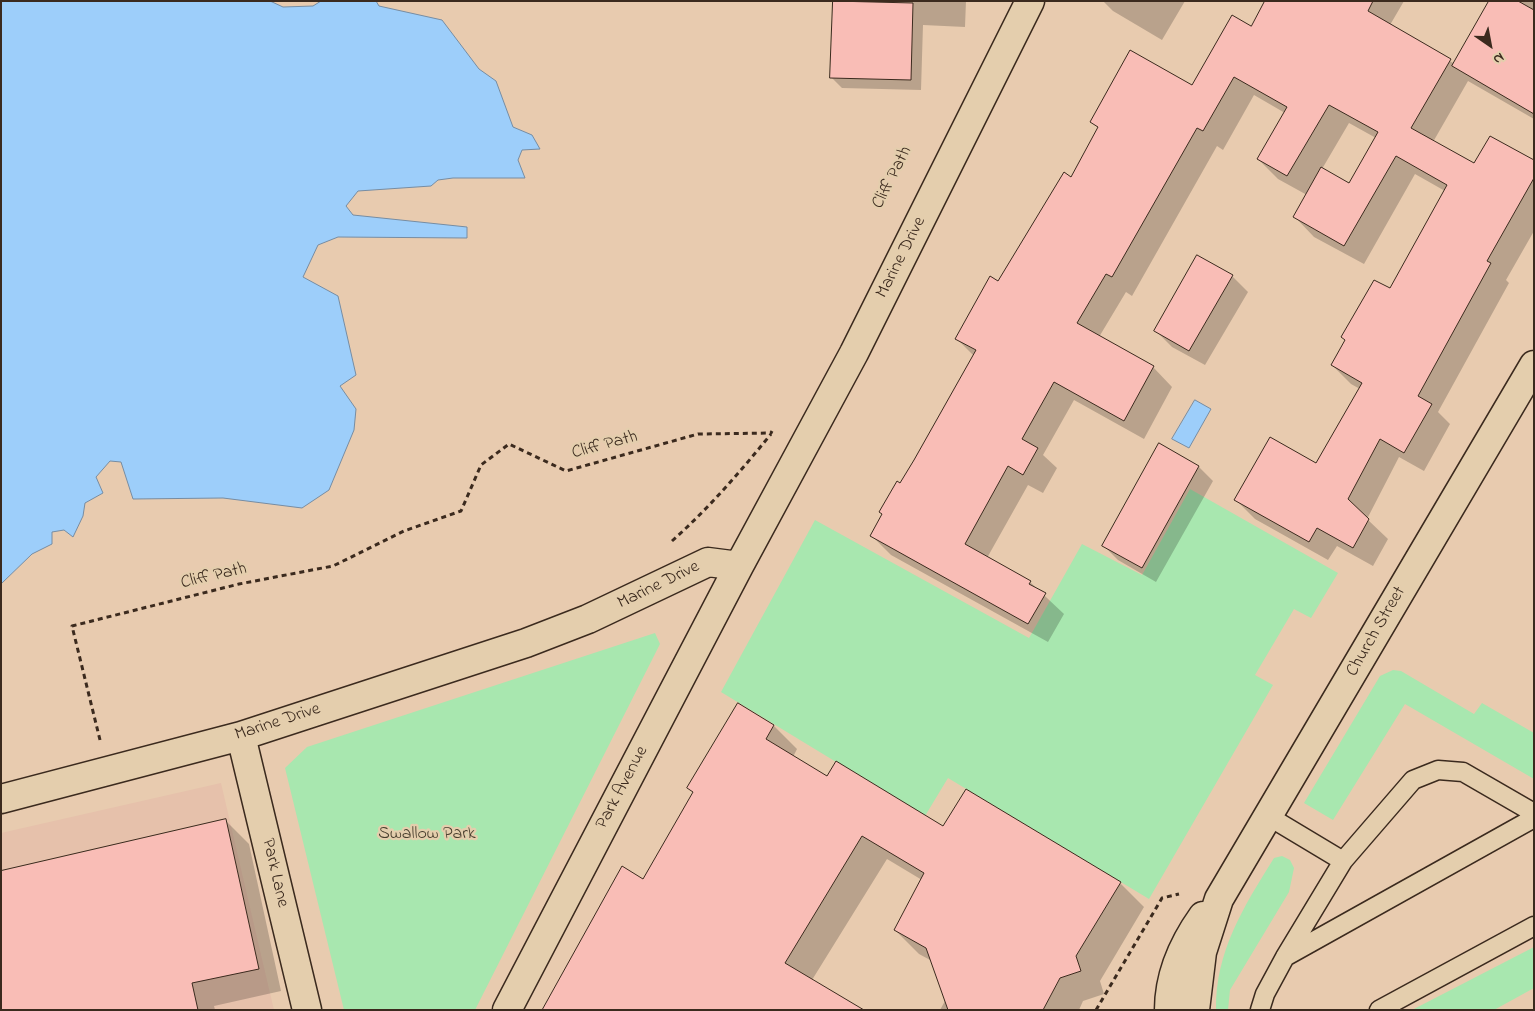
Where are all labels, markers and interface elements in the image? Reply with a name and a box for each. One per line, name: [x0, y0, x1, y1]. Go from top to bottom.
north arrow: [1465, 20, 1515, 70]
text: N: [1489, 47, 1508, 69]
street label: Cliff Path: [868, 143, 918, 213]
street label: Marine Drive: [872, 214, 932, 302]
street label: Cliff Path: [570, 427, 640, 465]
street label: Marine Drive: [614, 557, 704, 615]
street label: Cliff Path: [179, 559, 249, 595]
street label: Church Street: [1342, 583, 1412, 681]
street label: Marine Drive: [233, 699, 323, 747]
street label: Park Avenue: [592, 743, 654, 833]
park label: Swallow Park: [378, 824, 476, 846]
street label: Park Lane: [256, 836, 292, 910]

